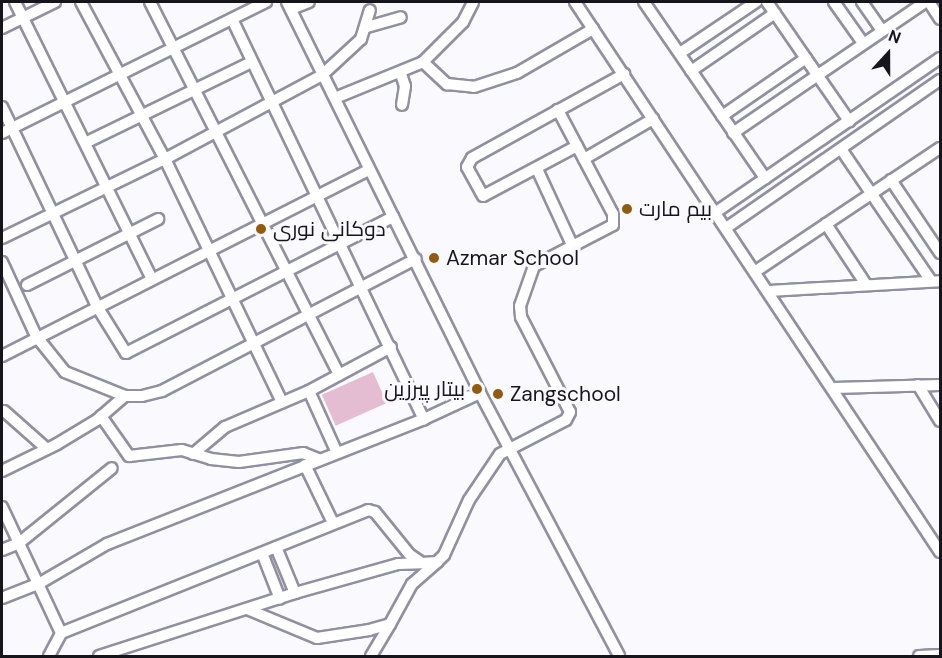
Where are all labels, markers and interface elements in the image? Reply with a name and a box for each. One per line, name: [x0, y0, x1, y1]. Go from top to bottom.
north arrow: [858, 24, 918, 84]
text: N: [885, 25, 904, 49]
place label: بیم مارت: [639, 196, 712, 222]
marker: بیم مارت: [620, 202, 634, 216]
place label: دوکانی نوری: [273, 216, 386, 242]
marker: دوکانی نوری: [254, 222, 268, 236]
place label: Azmar School: [446, 245, 579, 271]
marker: Azmar School: [427, 251, 441, 265]
place label: بيتار پيرزين: [384, 376, 465, 402]
place label: Zangschool: [510, 381, 621, 407]
marker: بيتار پيرزين: [470, 382, 484, 396]
marker: Zangschool: [491, 387, 505, 401]

